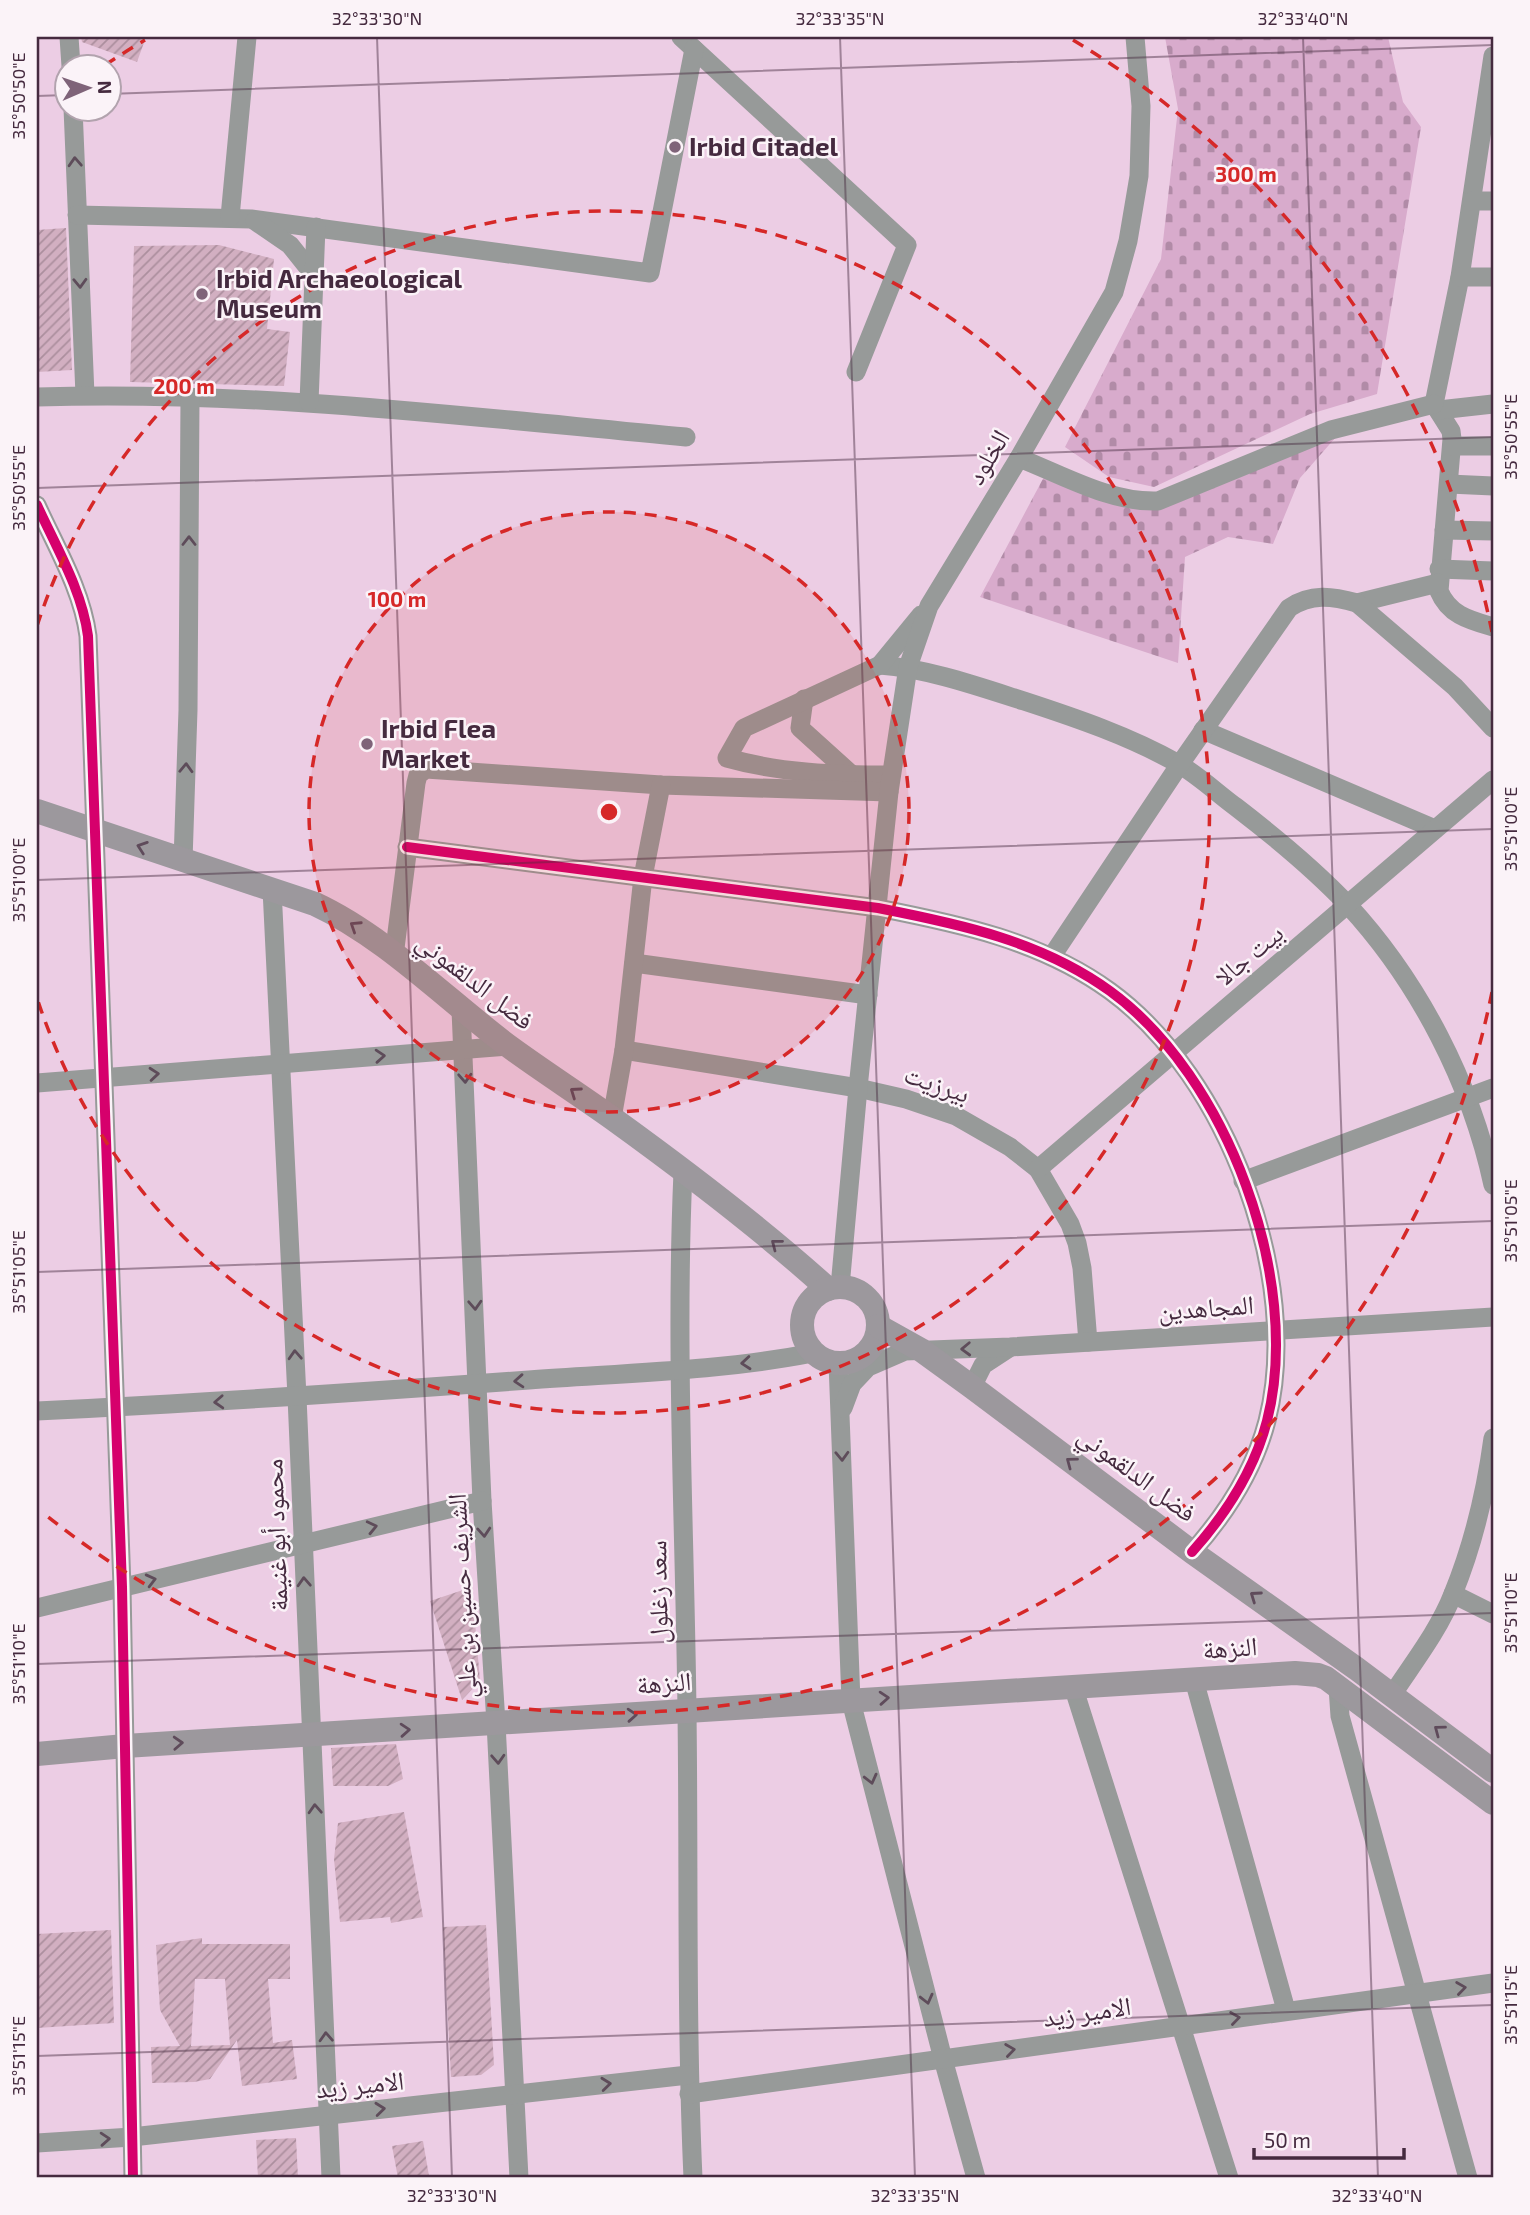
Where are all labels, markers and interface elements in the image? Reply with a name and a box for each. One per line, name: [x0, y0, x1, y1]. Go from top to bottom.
text: 32°33'30"N: [332, 7, 422, 29]
text: 32°33'35"N: [795, 7, 885, 29]
text: 32°33'40"N: [1257, 7, 1349, 29]
text: 35°50'50"E: [7, 52, 29, 140]
north arrow: [52, 52, 122, 122]
text: N: [94, 80, 117, 95]
place label: Irbid Citadel: [689, 130, 839, 161]
marker: Irbid Citadel: [667, 139, 683, 155]
one-way arrow: [68, 156, 83, 167]
text: 300 m: [1215, 161, 1277, 186]
place label: Irbid Archaeological Museum: [216, 262, 463, 323]
one-way arrow: [73, 278, 88, 289]
marker: Irbid Archaeological Museum: [194, 286, 210, 302]
text: 200 m: [153, 373, 215, 398]
text: 35°50'55"E: [1499, 394, 1521, 480]
street label: الخلود: [958, 423, 1016, 490]
text: 35°50'55"E: [7, 445, 29, 531]
one-way arrow: [181, 535, 197, 546]
text: 100 m: [368, 586, 426, 611]
place label: Irbid Flea Market: [381, 712, 496, 773]
marker: Irbid Flea Market: [359, 736, 375, 752]
one-way arrow: [179, 763, 194, 774]
text: 35°51'00"E: [1499, 787, 1521, 871]
centre of rings: [597, 800, 621, 824]
text: 35°51'00"E: [7, 838, 29, 922]
one-way arrow: [137, 841, 149, 855]
street label: بيت جالا: [1207, 916, 1289, 992]
one-way arrow: [350, 921, 363, 934]
street label: فضل الدلقموني: [407, 925, 541, 1040]
one-way arrow: [375, 1049, 386, 1064]
street label: بيرزيت: [900, 1057, 974, 1109]
one-way arrow: [148, 1067, 159, 1082]
one-way arrow: [457, 1073, 472, 1084]
one-way arrow: [570, 1088, 583, 1101]
text: 35°51'05"E: [1499, 1179, 1521, 1263]
text: 35°51'05"E: [7, 1230, 29, 1314]
one-way arrow: [772, 1240, 784, 1253]
street label: المجاهدين: [1157, 1288, 1255, 1327]
one-way arrow: [467, 1300, 482, 1311]
one-way arrow: [960, 1341, 971, 1356]
one-way arrow: [287, 1349, 302, 1360]
one-way arrow: [740, 1355, 751, 1370]
one-way arrow: [513, 1373, 524, 1388]
one-way arrow: [213, 1394, 224, 1409]
street label: فضل الدلقموني: [1069, 1418, 1203, 1533]
one-way arrow: [835, 1451, 850, 1462]
one-way arrow: [1067, 1457, 1079, 1470]
street label: محمود أبو غنيمة: [256, 1458, 294, 1612]
street label: الشريف حسين بن علي: [440, 1493, 488, 1699]
one-way arrow: [366, 1521, 378, 1535]
one-way arrow: [476, 1527, 491, 1538]
street label: سعد زغلول: [640, 1540, 675, 1644]
text: 35°51'10"E: [1499, 1572, 1521, 1654]
one-way arrow: [145, 1574, 157, 1588]
one-way arrow: [297, 1576, 312, 1587]
one-way arrow: [1250, 1592, 1263, 1605]
text: 35°51'10"E: [7, 1623, 29, 1705]
street label: النزهة: [1201, 1629, 1258, 1665]
street label: النزهة: [635, 1664, 692, 1700]
one-way arrow: [878, 1691, 889, 1706]
one-way arrow: [627, 1707, 638, 1722]
one-way arrow: [400, 1722, 411, 1737]
one-way arrow: [1434, 1726, 1447, 1739]
one-way arrow: [173, 1736, 184, 1751]
one-way arrow: [490, 1754, 505, 1765]
one-way arrow: [863, 1773, 877, 1785]
one-way arrow: [308, 1804, 323, 1815]
text: 35°51'15"E: [1499, 1965, 1521, 2045]
one-way arrow: [1455, 1981, 1467, 1996]
street label: الامير زيد: [1041, 1989, 1133, 2033]
one-way arrow: [919, 1993, 933, 2005]
one-way arrow: [1229, 2010, 1241, 2025]
text: 35°51'15"E: [7, 2016, 29, 2096]
one-way arrow: [319, 2031, 334, 2042]
one-way arrow: [1004, 2042, 1016, 2057]
street label: الامير زيد: [314, 2063, 406, 2105]
one-way arrow: [600, 2076, 612, 2091]
one-way arrow: [374, 2101, 385, 2116]
scale bar: [1254, 2117, 1404, 2161]
text: 50 m: [1264, 2127, 1311, 2152]
one-way arrow: [100, 2132, 111, 2147]
text: 32°33'30"N: [407, 2184, 497, 2206]
text: 32°33'35"N: [870, 2184, 960, 2206]
text: 32°33'40"N: [1331, 2184, 1423, 2206]

